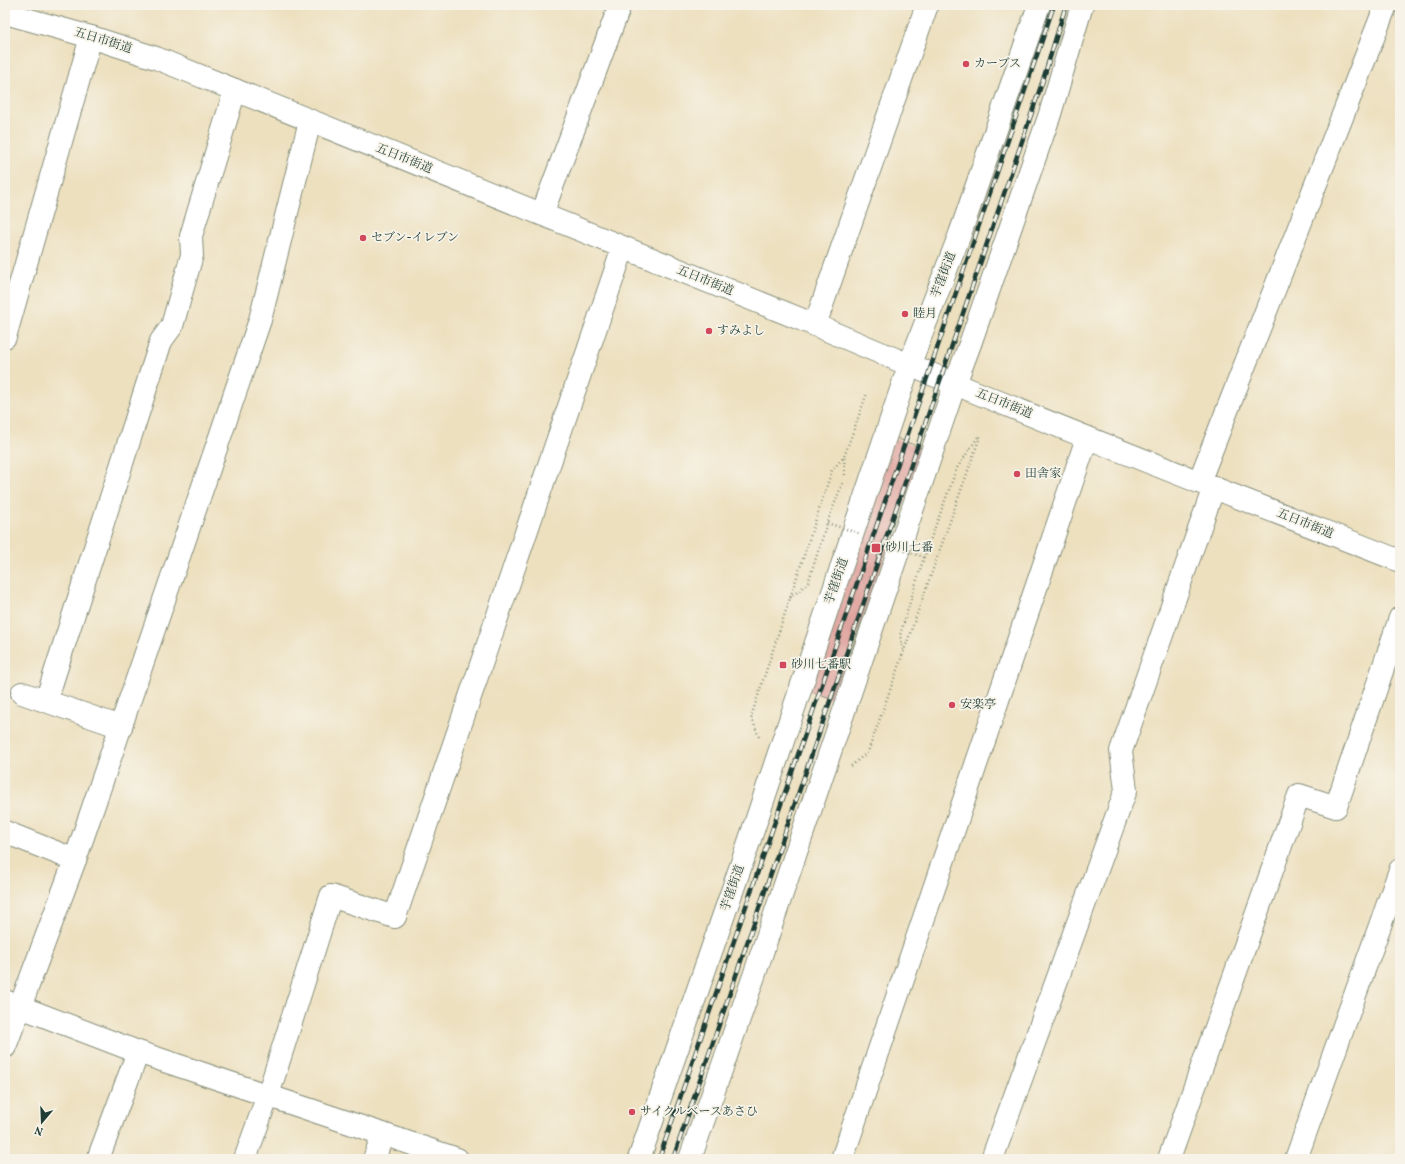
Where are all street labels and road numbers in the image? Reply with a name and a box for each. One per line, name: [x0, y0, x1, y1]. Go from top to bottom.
street label: 五日市街道: [72, 25, 134, 57]
street label: 五日市街道: [373, 140, 435, 178]
street label: 芋窪街道: [928, 250, 960, 300]
street label: 五日市街道: [674, 262, 736, 300]
street label: 五日市街道: [973, 385, 1035, 423]
street label: 五日市街道: [1274, 505, 1336, 543]
street label: 芋窪街道: [822, 556, 852, 606]
street label: 芋窪街道: [718, 863, 748, 913]

